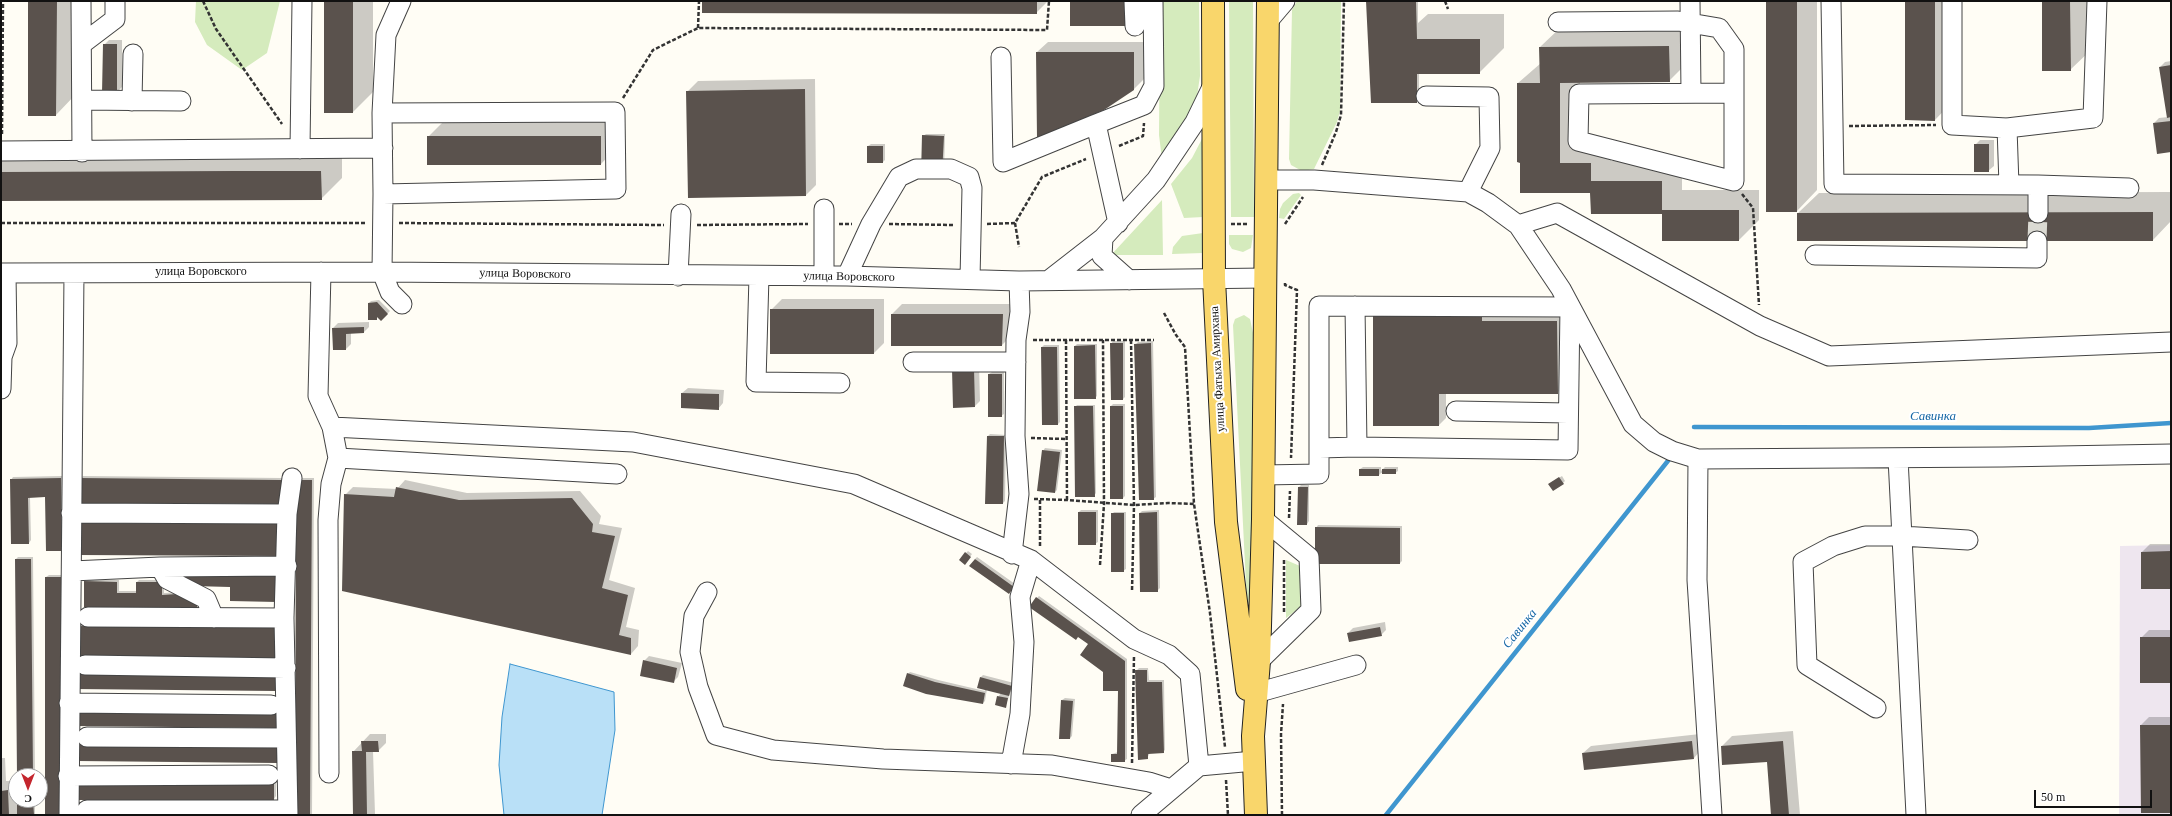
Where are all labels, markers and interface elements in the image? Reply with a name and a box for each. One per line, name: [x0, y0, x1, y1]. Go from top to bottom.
street label: улица Воровского: [155, 265, 247, 279]
street label: улица Воровского: [479, 266, 571, 282]
street label: улица Воровского: [803, 269, 895, 285]
street label: улица Фатыха Амирхана: [1208, 306, 1228, 432]
water label: Савинка: [1910, 409, 1956, 425]
water label: Савинка: [1499, 606, 1541, 652]
north arrow: [8, 768, 48, 808]
scale bar: [2036, 782, 2154, 808]
text: 50 m: [2041, 790, 2065, 804]
text: С: [24, 793, 32, 805]

